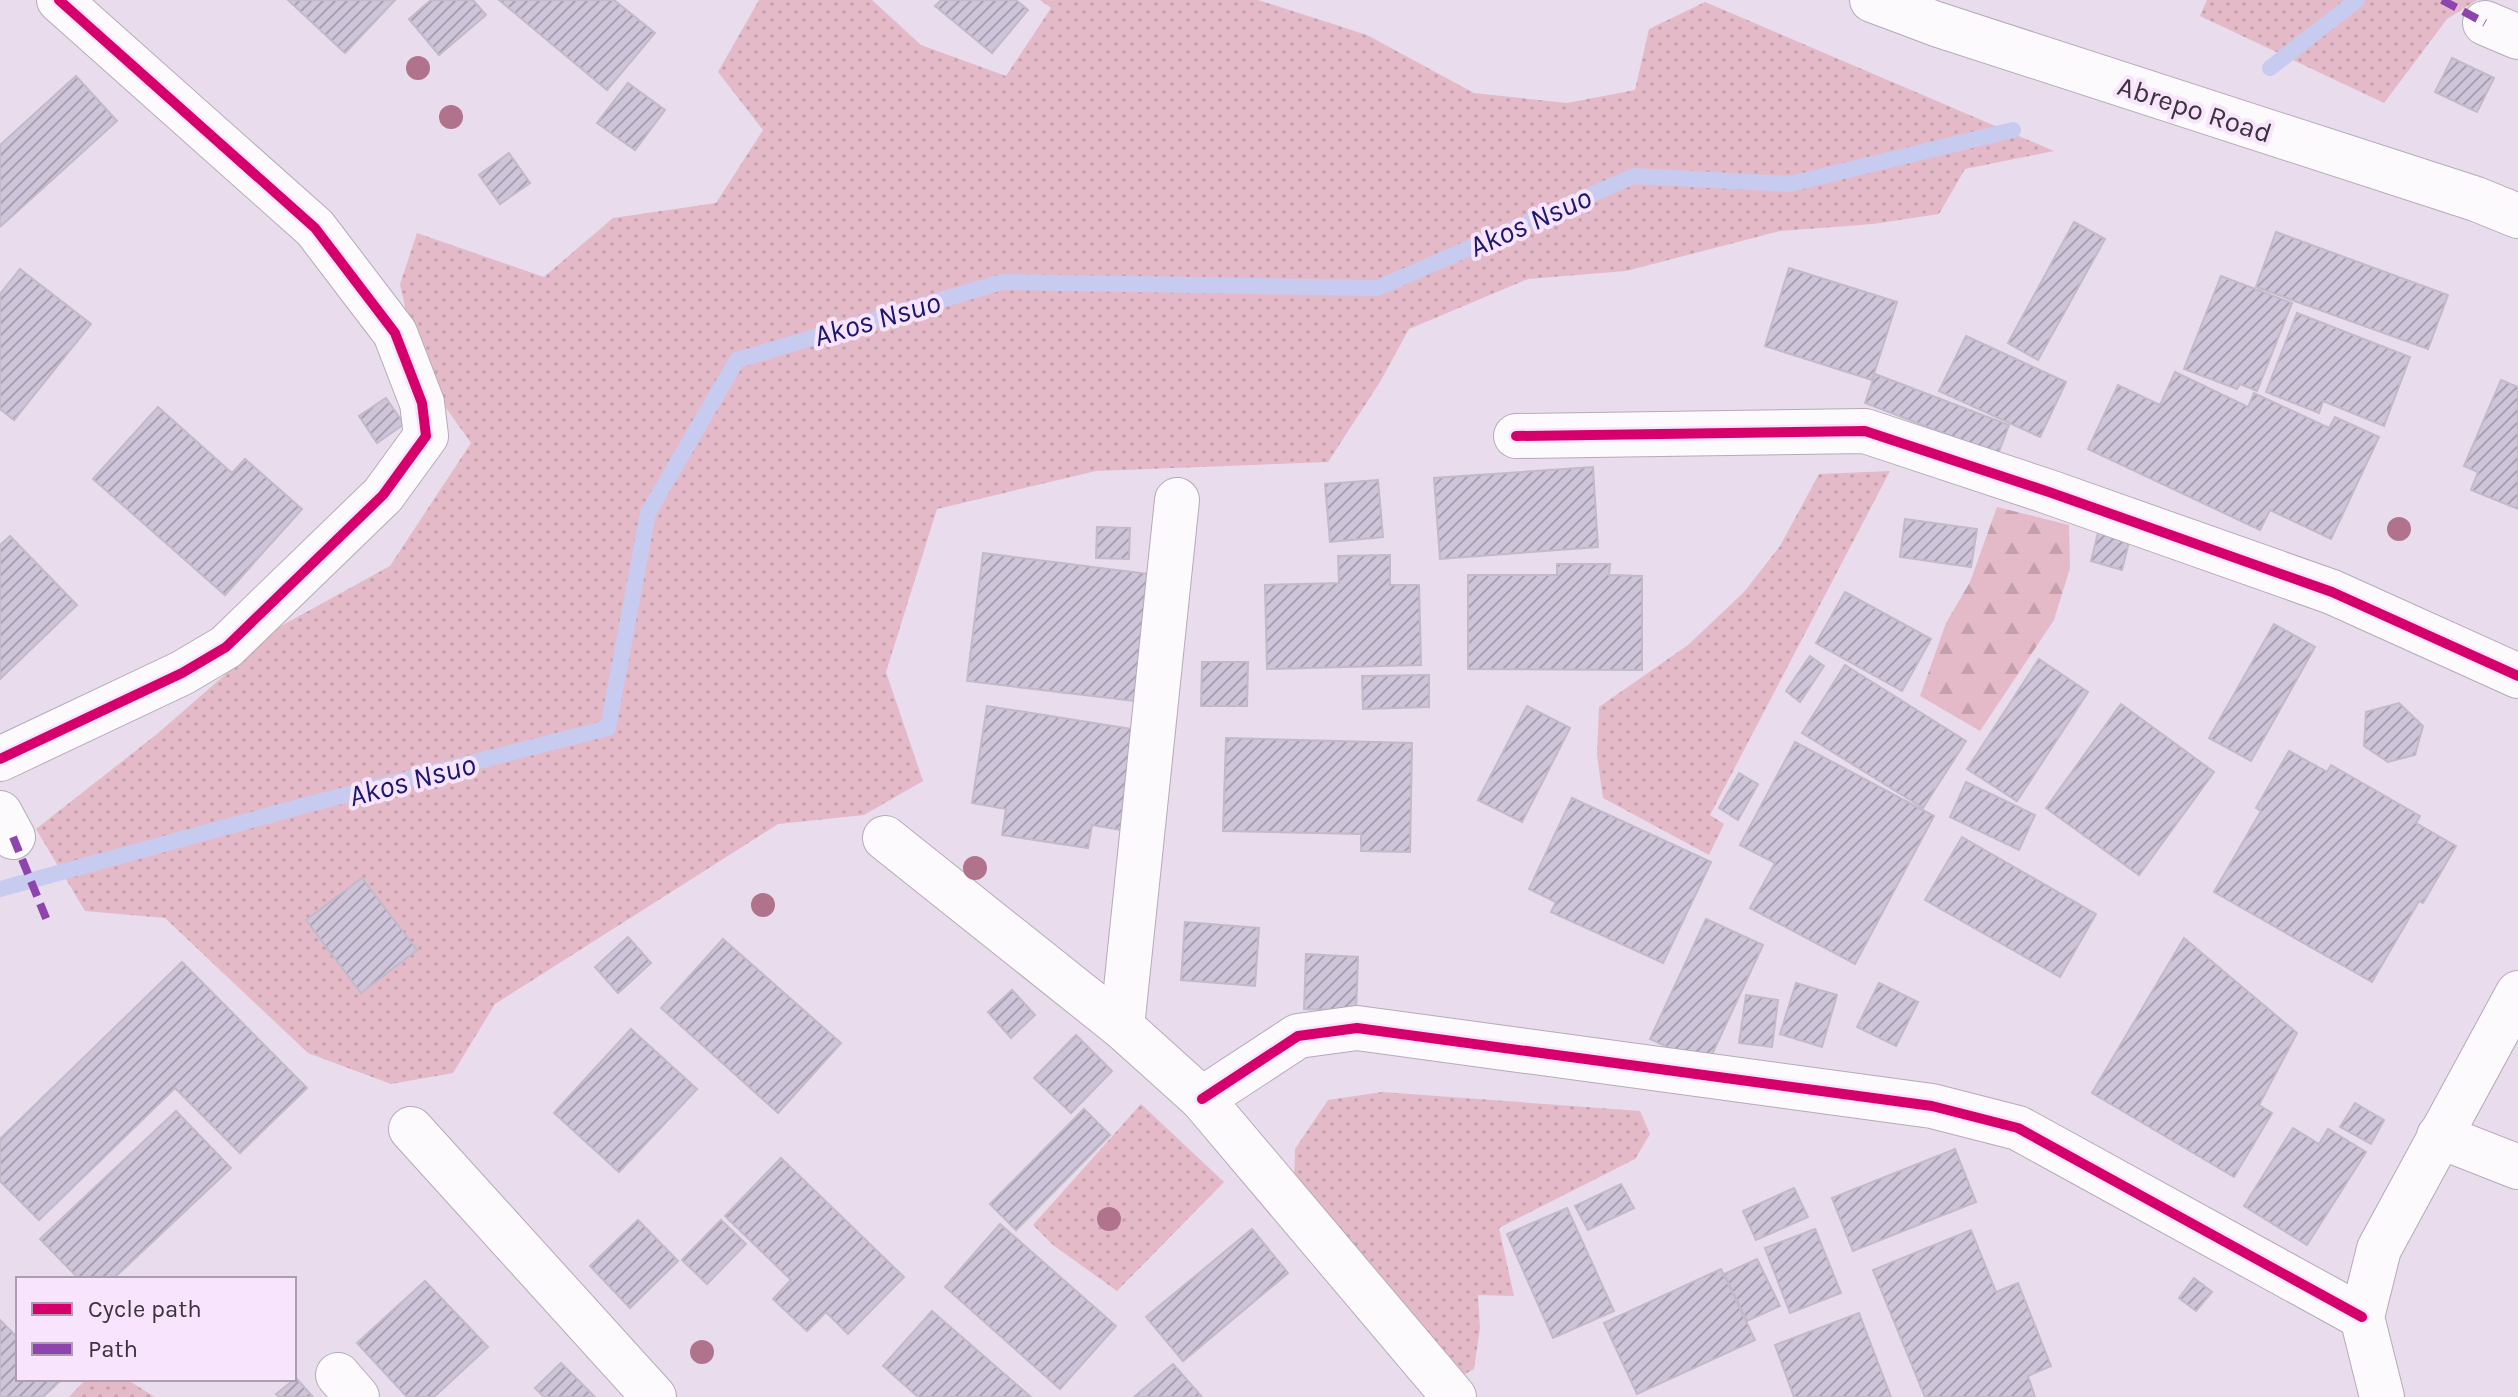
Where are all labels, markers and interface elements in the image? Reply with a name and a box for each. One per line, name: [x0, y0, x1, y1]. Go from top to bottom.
street label: Abrepo Road: [2114, 69, 2276, 150]
water label: Akos Nsuo: [1463, 179, 1597, 265]
water label: Akos Nsuo: [810, 284, 945, 354]
water label: Akos Nsuo: [345, 746, 480, 814]
legend: [16, 1277, 296, 1381]
text: Cycle path: [88, 1295, 202, 1323]
text: Path: [88, 1335, 138, 1363]

